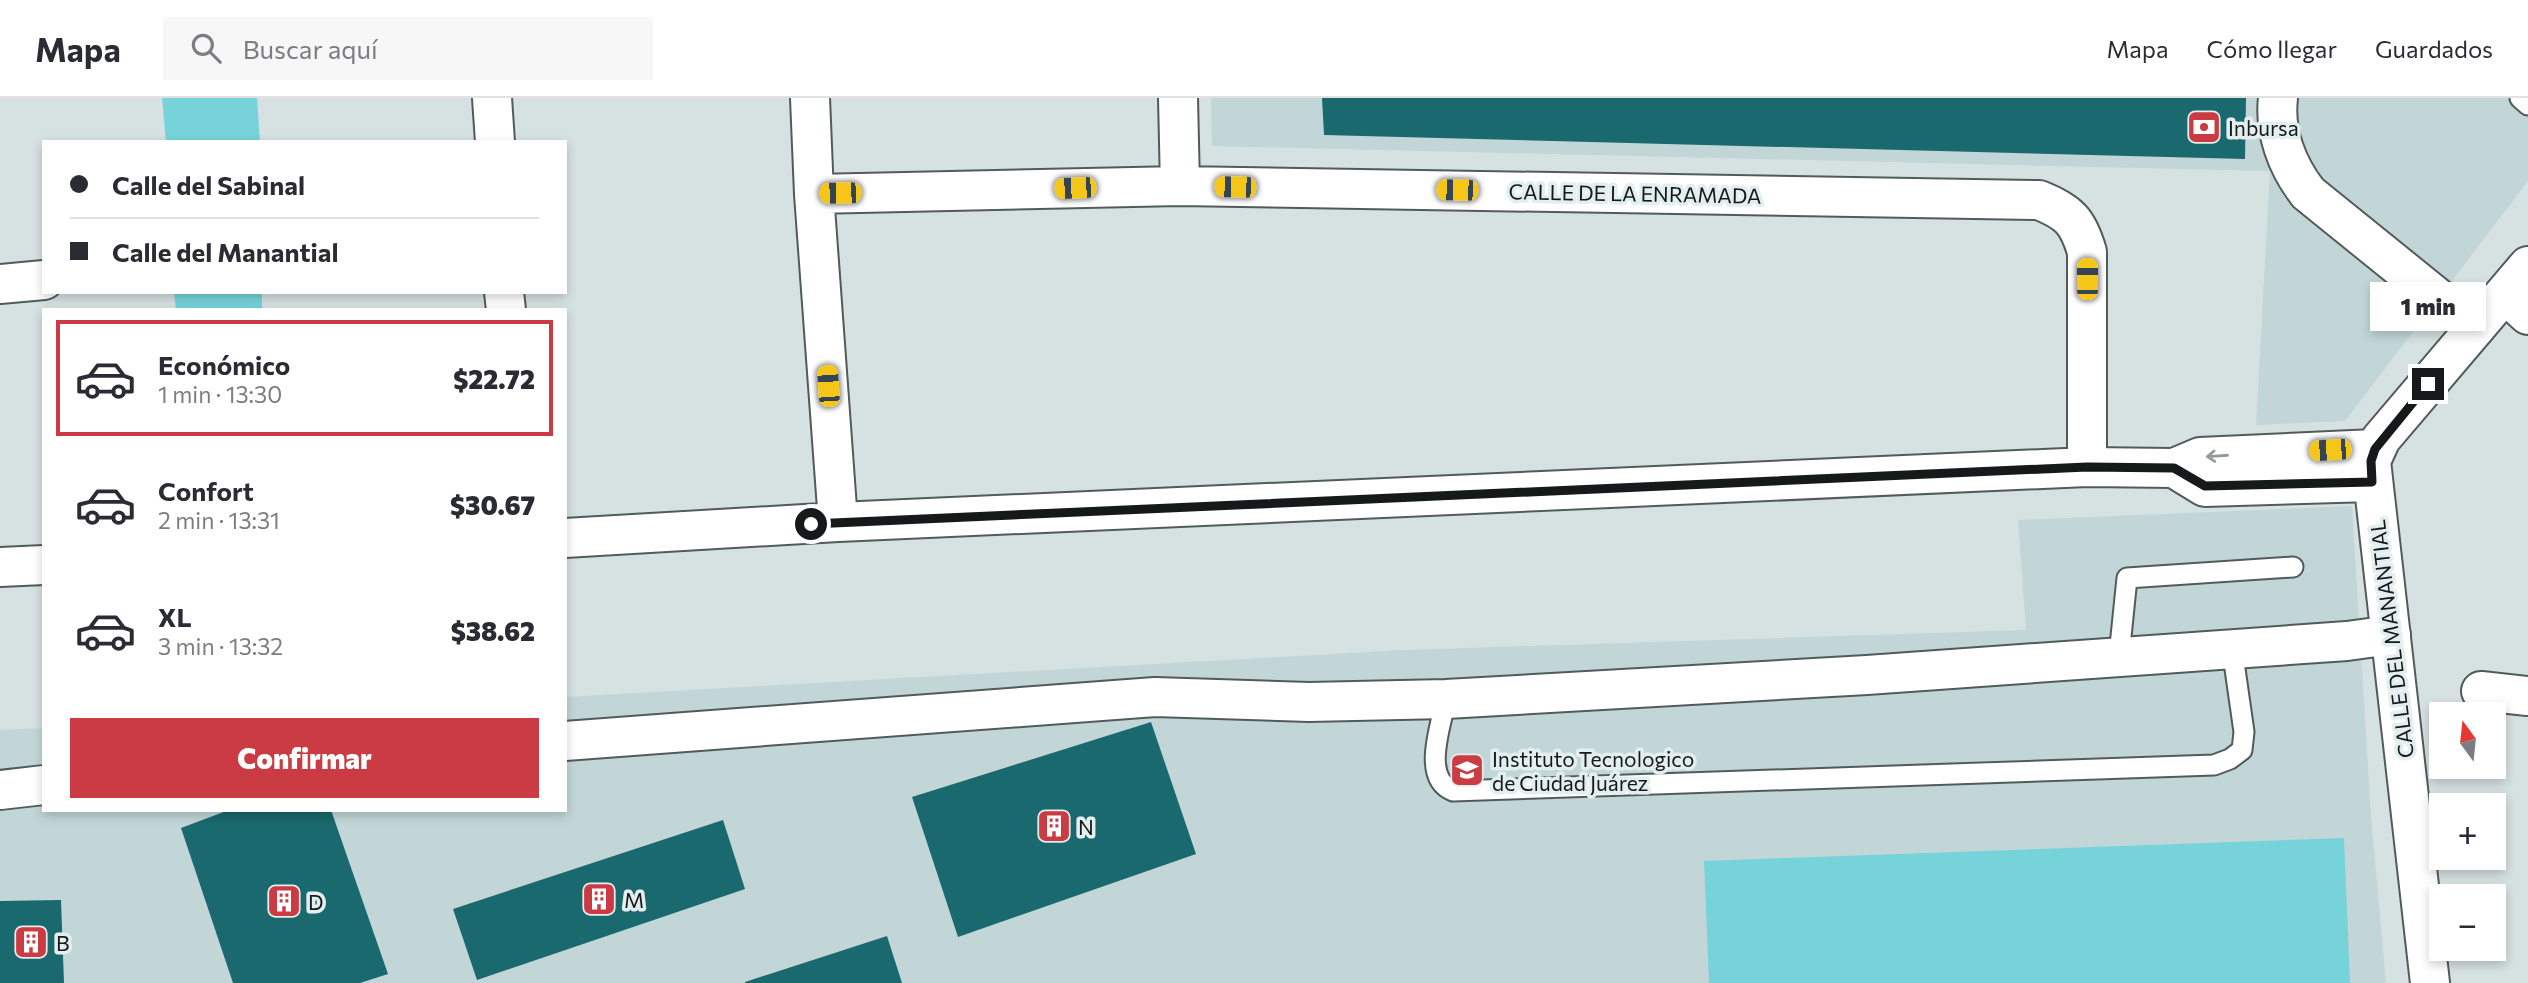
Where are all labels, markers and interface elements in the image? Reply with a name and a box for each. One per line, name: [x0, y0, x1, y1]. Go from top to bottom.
search box: [163, 17, 653, 80]
text: Mapa: [35, 28, 121, 69]
icon: search: [187, 29, 225, 67]
text: Buscar aquí: [243, 33, 378, 64]
text: Mapa: [2106, 34, 2169, 63]
text: Cómo llegar: [2207, 34, 2337, 63]
text: Guardados: [2375, 34, 2493, 63]
bank icon: Inbursa: [2185, 108, 2223, 146]
place label: Inbursa: [2228, 115, 2299, 140]
text: Calle del Sabinal: [112, 169, 305, 200]
car: [1214, 176, 1257, 198]
car: [1054, 177, 1097, 199]
street label: CALLE DE LA ENRAMADA: [1508, 178, 1762, 208]
car: [1436, 179, 1479, 201]
car: [819, 182, 862, 204]
text: Calle del Manantial: [112, 236, 339, 267]
car: [2077, 258, 2098, 300]
callout: 1 min: [2370, 282, 2486, 331]
text: 1 min: [2400, 292, 2456, 320]
icon: car: [74, 347, 137, 410]
text: Económico: [158, 349, 290, 380]
text: $22.72: [453, 363, 535, 394]
car: [817, 364, 840, 408]
route end: [2412, 368, 2444, 400]
text: 1 min · 13:30: [158, 380, 282, 408]
car: [2309, 438, 2352, 462]
one-way arrow: [2206, 450, 2229, 463]
icon: car: [74, 473, 137, 536]
text: Confort: [158, 475, 254, 506]
text: $30.67: [450, 489, 535, 520]
text: 2 min · 13:31: [158, 506, 280, 534]
route start: [795, 508, 827, 540]
street label: CALLE DEL MANANTIAL: [2364, 518, 2418, 760]
icon: car: [74, 599, 137, 662]
text: XL: [158, 601, 192, 632]
text: $38.62: [451, 615, 535, 646]
text: 3 min · 13:32: [158, 632, 283, 660]
north arrow: [2429, 702, 2506, 779]
map controls: [2429, 702, 2506, 961]
button: Confirmar: [70, 718, 539, 798]
place label: Instituto Tecnologico de Ciudad Juárez: [1492, 746, 1694, 795]
school or university icon: Instituto Tecnologico de Ciudad Juárez: [1448, 751, 1486, 789]
button: +: [2429, 793, 2506, 870]
building icon: N: [1035, 807, 1073, 845]
place label: N: [1078, 814, 1094, 839]
building icon: M: [580, 880, 618, 918]
building icon: D: [265, 882, 303, 920]
button: −: [2429, 884, 2506, 961]
place label: M: [624, 887, 644, 912]
place label: D: [308, 889, 323, 914]
building icon: B: [12, 923, 50, 961]
place label: B: [56, 930, 70, 955]

